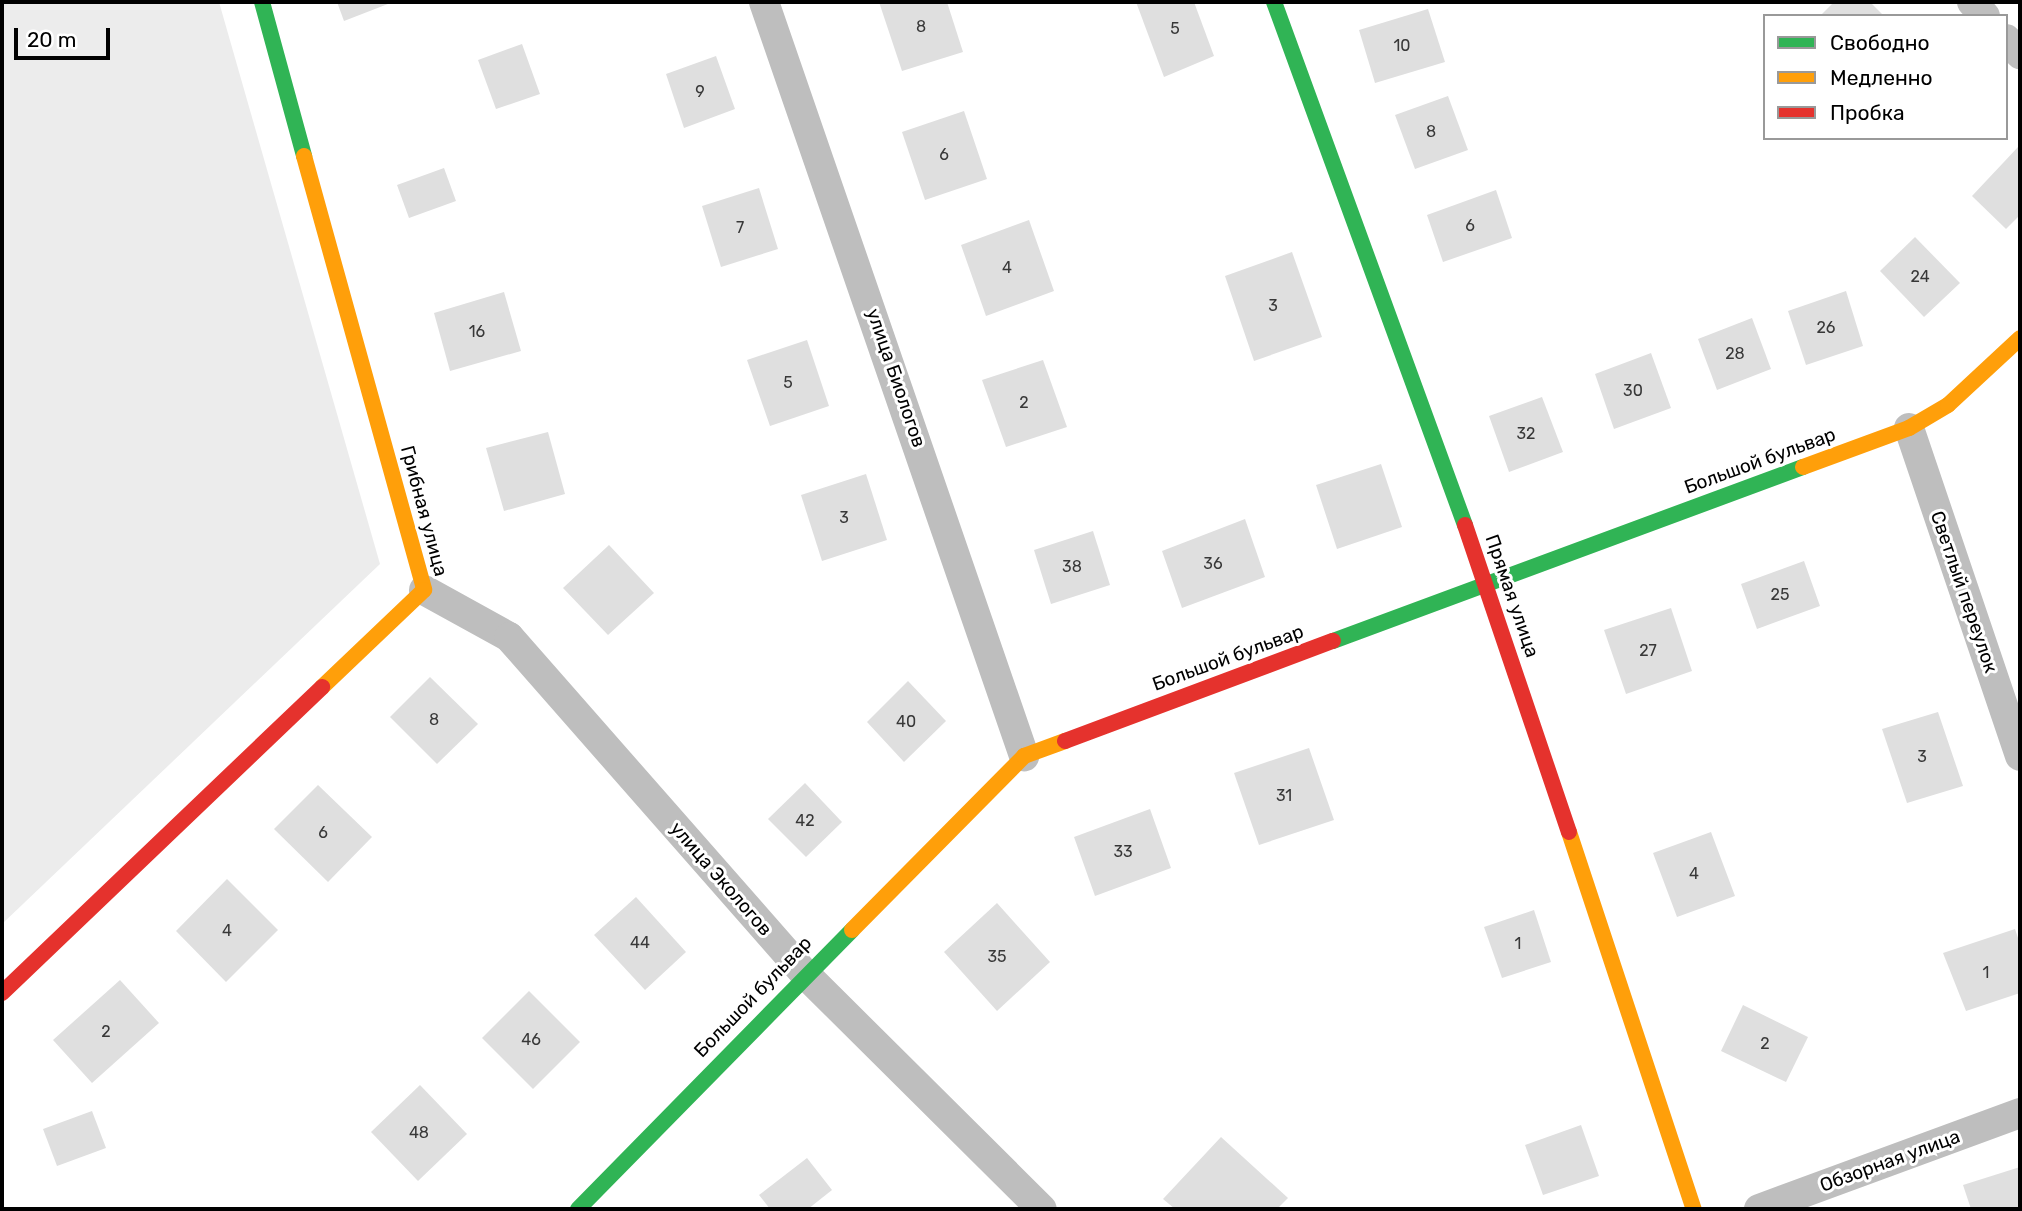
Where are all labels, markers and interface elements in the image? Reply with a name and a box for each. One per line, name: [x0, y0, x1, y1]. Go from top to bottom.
scale bar: [18, 14, 114, 58]
legend: [1763, 14, 2008, 140]
house number: 8: [916, 17, 926, 37]
house number: 5: [1170, 19, 1180, 39]
text: 20 m: [27, 27, 76, 52]
text: Свободно: [1830, 30, 1930, 55]
house number: 10: [1393, 36, 1411, 56]
text: Медленно: [1830, 65, 1933, 90]
house number: 9: [695, 82, 705, 102]
text: Пробка: [1830, 100, 1905, 125]
house number: 8: [1426, 122, 1436, 142]
house number: 6: [939, 145, 949, 165]
house number: 6: [1465, 216, 1475, 236]
house number: 7: [736, 218, 744, 238]
house number: 4: [1002, 258, 1012, 278]
house number: 24: [1910, 267, 1930, 287]
house number: 3: [1268, 296, 1278, 316]
street label: улица Биологов: [862, 306, 930, 450]
house number: 26: [1816, 318, 1836, 338]
house number: 16: [469, 322, 485, 342]
house number: 28: [1725, 344, 1745, 364]
house number: 5: [783, 373, 793, 393]
house number: 30: [1623, 381, 1643, 401]
house number: 2: [1019, 393, 1029, 413]
street label: Большой бульвар: [1681, 423, 1839, 499]
house number: 32: [1516, 424, 1536, 444]
street label: Грибная улица: [396, 443, 452, 579]
house number: 3: [839, 508, 849, 528]
street label: Светлый переулок: [1926, 508, 2002, 676]
street label: Прямая улица: [1480, 532, 1544, 660]
house number: 36: [1203, 554, 1223, 574]
house number: 38: [1062, 557, 1082, 577]
house number: 25: [1771, 585, 1789, 605]
street label: Большой бульвар: [1149, 620, 1307, 696]
house number: 27: [1639, 641, 1657, 661]
house number: 8: [429, 710, 439, 730]
house number: 40: [896, 712, 916, 732]
house number: 3: [1917, 747, 1927, 767]
house number: 31: [1276, 786, 1292, 806]
house number: 42: [795, 811, 815, 831]
street label: улица Экологов: [665, 817, 777, 941]
house number: 6: [318, 823, 328, 843]
house number: 33: [1113, 842, 1133, 862]
house number: 4: [1689, 864, 1699, 884]
house number: 4: [222, 921, 232, 941]
street label: Большой бульвар: [689, 932, 817, 1062]
house number: 44: [630, 933, 650, 953]
house number: 1: [1515, 934, 1521, 954]
house number: 35: [987, 947, 1007, 967]
house number: 1: [1983, 963, 1989, 983]
house number: 2: [101, 1022, 111, 1042]
house number: 46: [521, 1030, 541, 1050]
house number: 2: [1760, 1034, 1770, 1054]
house number: 48: [409, 1123, 429, 1143]
street label: Обзорная улица: [1817, 1125, 1963, 1197]

